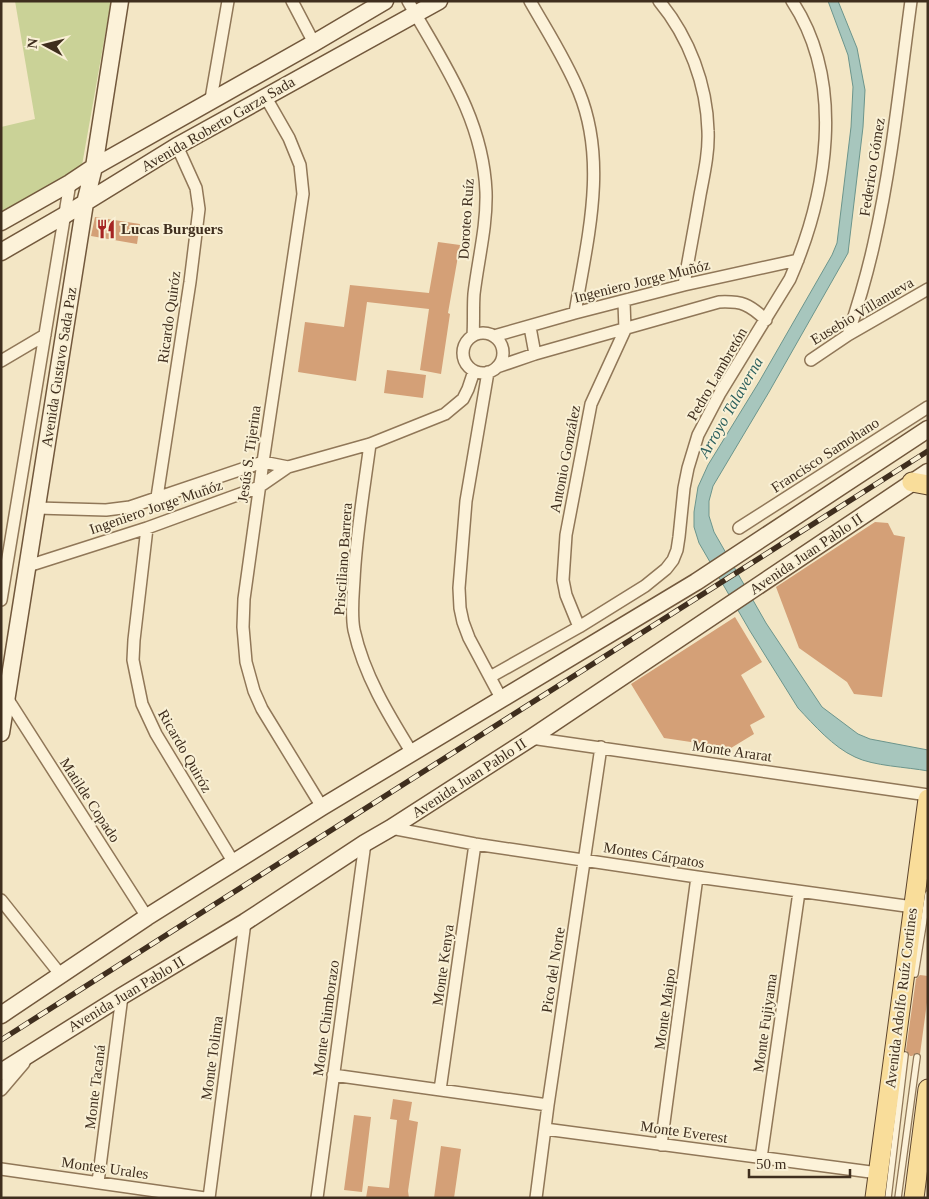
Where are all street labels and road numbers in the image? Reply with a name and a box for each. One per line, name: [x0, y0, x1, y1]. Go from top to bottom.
street label: Avenida Roberto Garza Sada: [139, 73, 298, 174]
street label: Federico Gómez: [856, 116, 888, 217]
street label: Doroteo Ruíz: [455, 178, 477, 260]
street label: Ingeniero Jorge Muñóz: [572, 256, 712, 306]
street label: Ricardo Quiróz: [155, 270, 183, 364]
street label: Eusebio Villanueva: [808, 274, 916, 348]
street label: Avenida Gustavo Sada Paz: [38, 286, 80, 448]
street label: Pedro Lambretón: [684, 324, 750, 423]
street label: Antonio González: [547, 403, 583, 514]
street label: Jesús S. Tijerina: [234, 404, 264, 504]
street label: Francisco Samohano: [768, 414, 882, 496]
street label: Ingeniero Jorge Muñóz: [87, 477, 225, 537]
street label: Prisciliano Barrera: [331, 502, 355, 616]
street label: Avenida Juan Pablo II: [747, 510, 865, 598]
street label: Ricardo Quiróz: [155, 707, 215, 796]
street label: Avenida Juan Pablo II: [409, 735, 529, 821]
street label: Monte Ararat: [691, 737, 774, 765]
street label: Matilde Copado: [57, 755, 123, 845]
street label: Montes Cárpatos: [602, 839, 706, 871]
street label: Avenida Adolfo Ruíz Cortines: [882, 907, 920, 1089]
street label: Monte Kenya: [429, 923, 457, 1007]
street label: Pico del Norte: [538, 926, 568, 1014]
street label: Avenida Juan Pablo II: [65, 953, 187, 1035]
street label: Monte Chimborazo: [310, 959, 342, 1077]
street label: Monte Maipo: [651, 967, 679, 1051]
street label: Monte Fujiyama: [750, 972, 780, 1073]
street label: Monte Tolima: [198, 1015, 226, 1101]
street label: Monte Tacaná: [82, 1044, 108, 1130]
street label: Monte Everest: [639, 1118, 729, 1146]
street label: Montes Urales: [60, 1154, 150, 1182]

